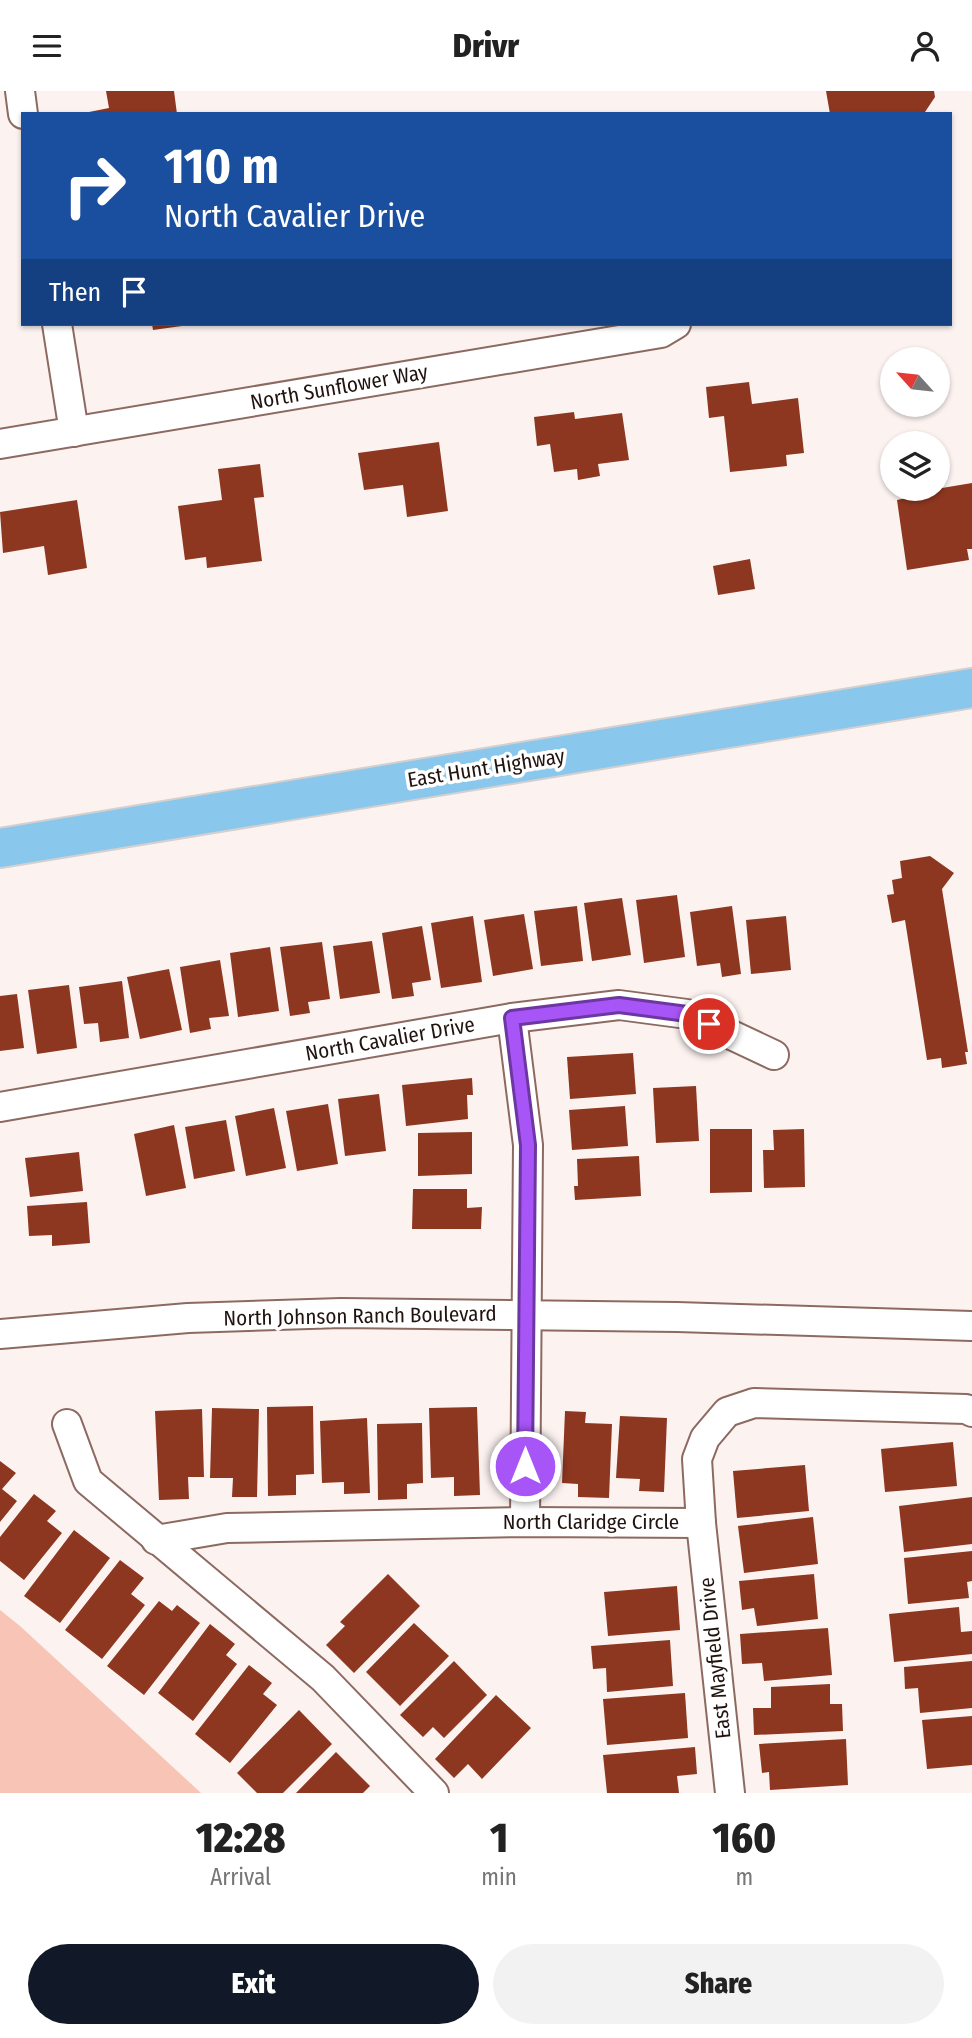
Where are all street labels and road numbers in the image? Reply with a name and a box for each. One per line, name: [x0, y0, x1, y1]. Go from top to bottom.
street label: North Sunflower Way: [248, 358, 430, 415]
street label: East Hunt Highway: [406, 743, 567, 793]
street label: North Cavalier Drive: [303, 1011, 477, 1067]
street label: North Johnson Ranch Boulevard: [223, 1301, 497, 1331]
street label: North Claridge Circle: [503, 1509, 679, 1535]
street label: East Mayfield Drive: [694, 1576, 736, 1740]

